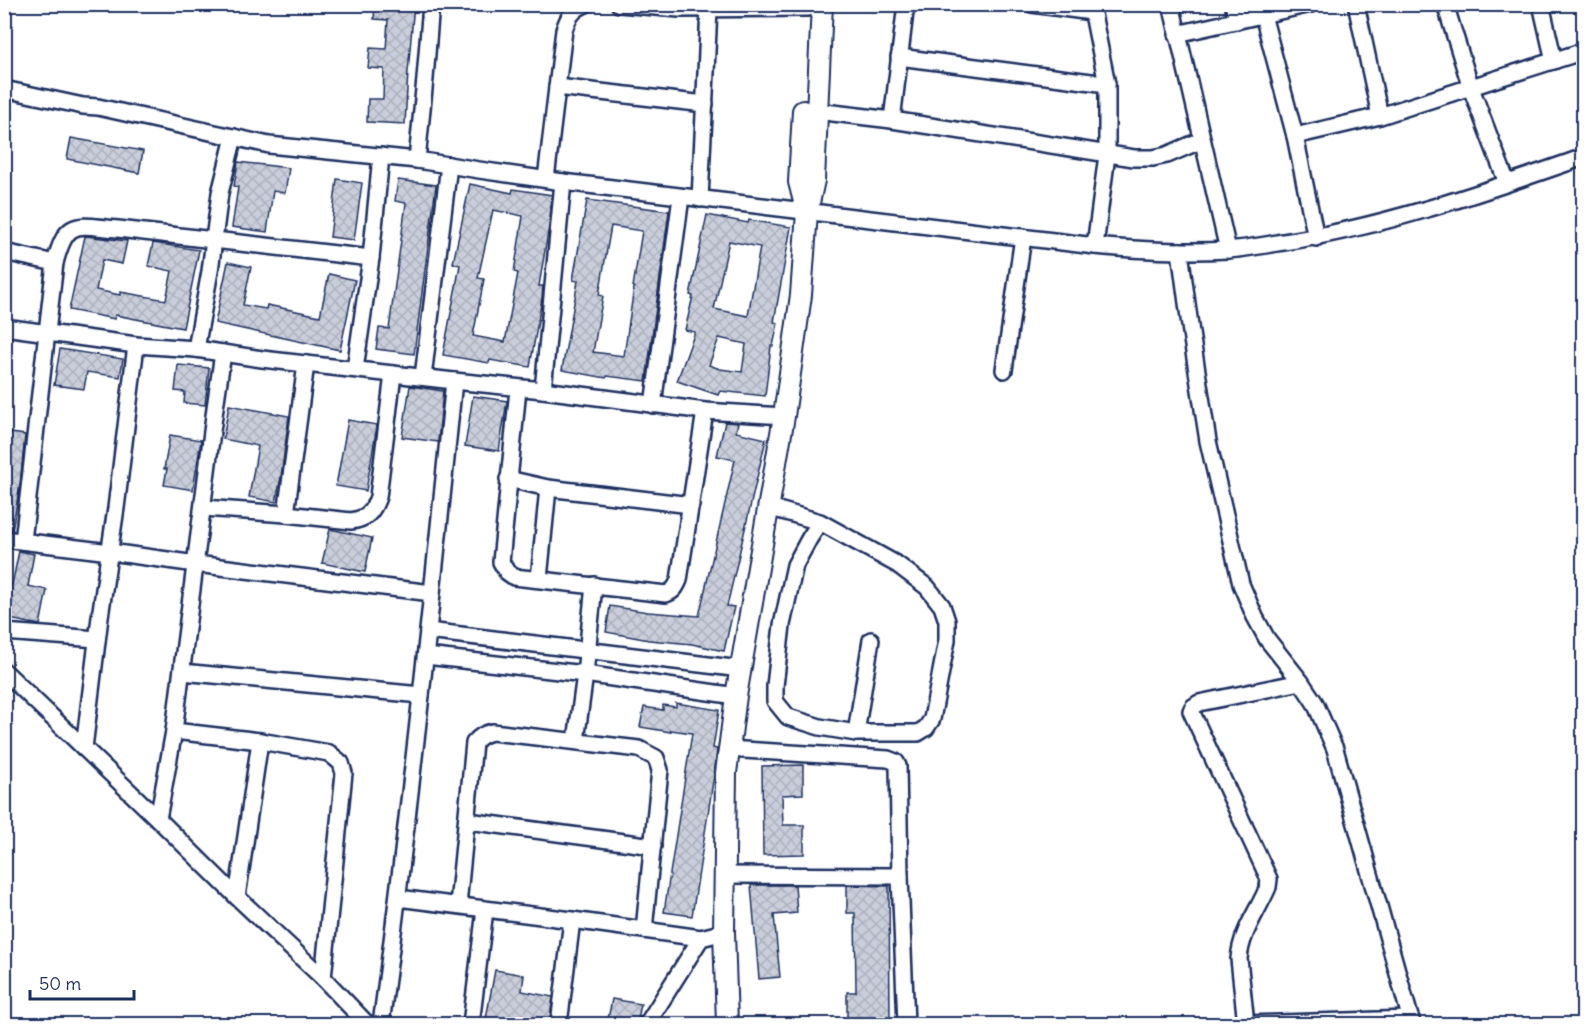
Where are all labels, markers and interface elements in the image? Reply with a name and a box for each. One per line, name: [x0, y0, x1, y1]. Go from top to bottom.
scale bar: [30, 963, 134, 1001]
text: 50 m: [39, 972, 81, 995]

